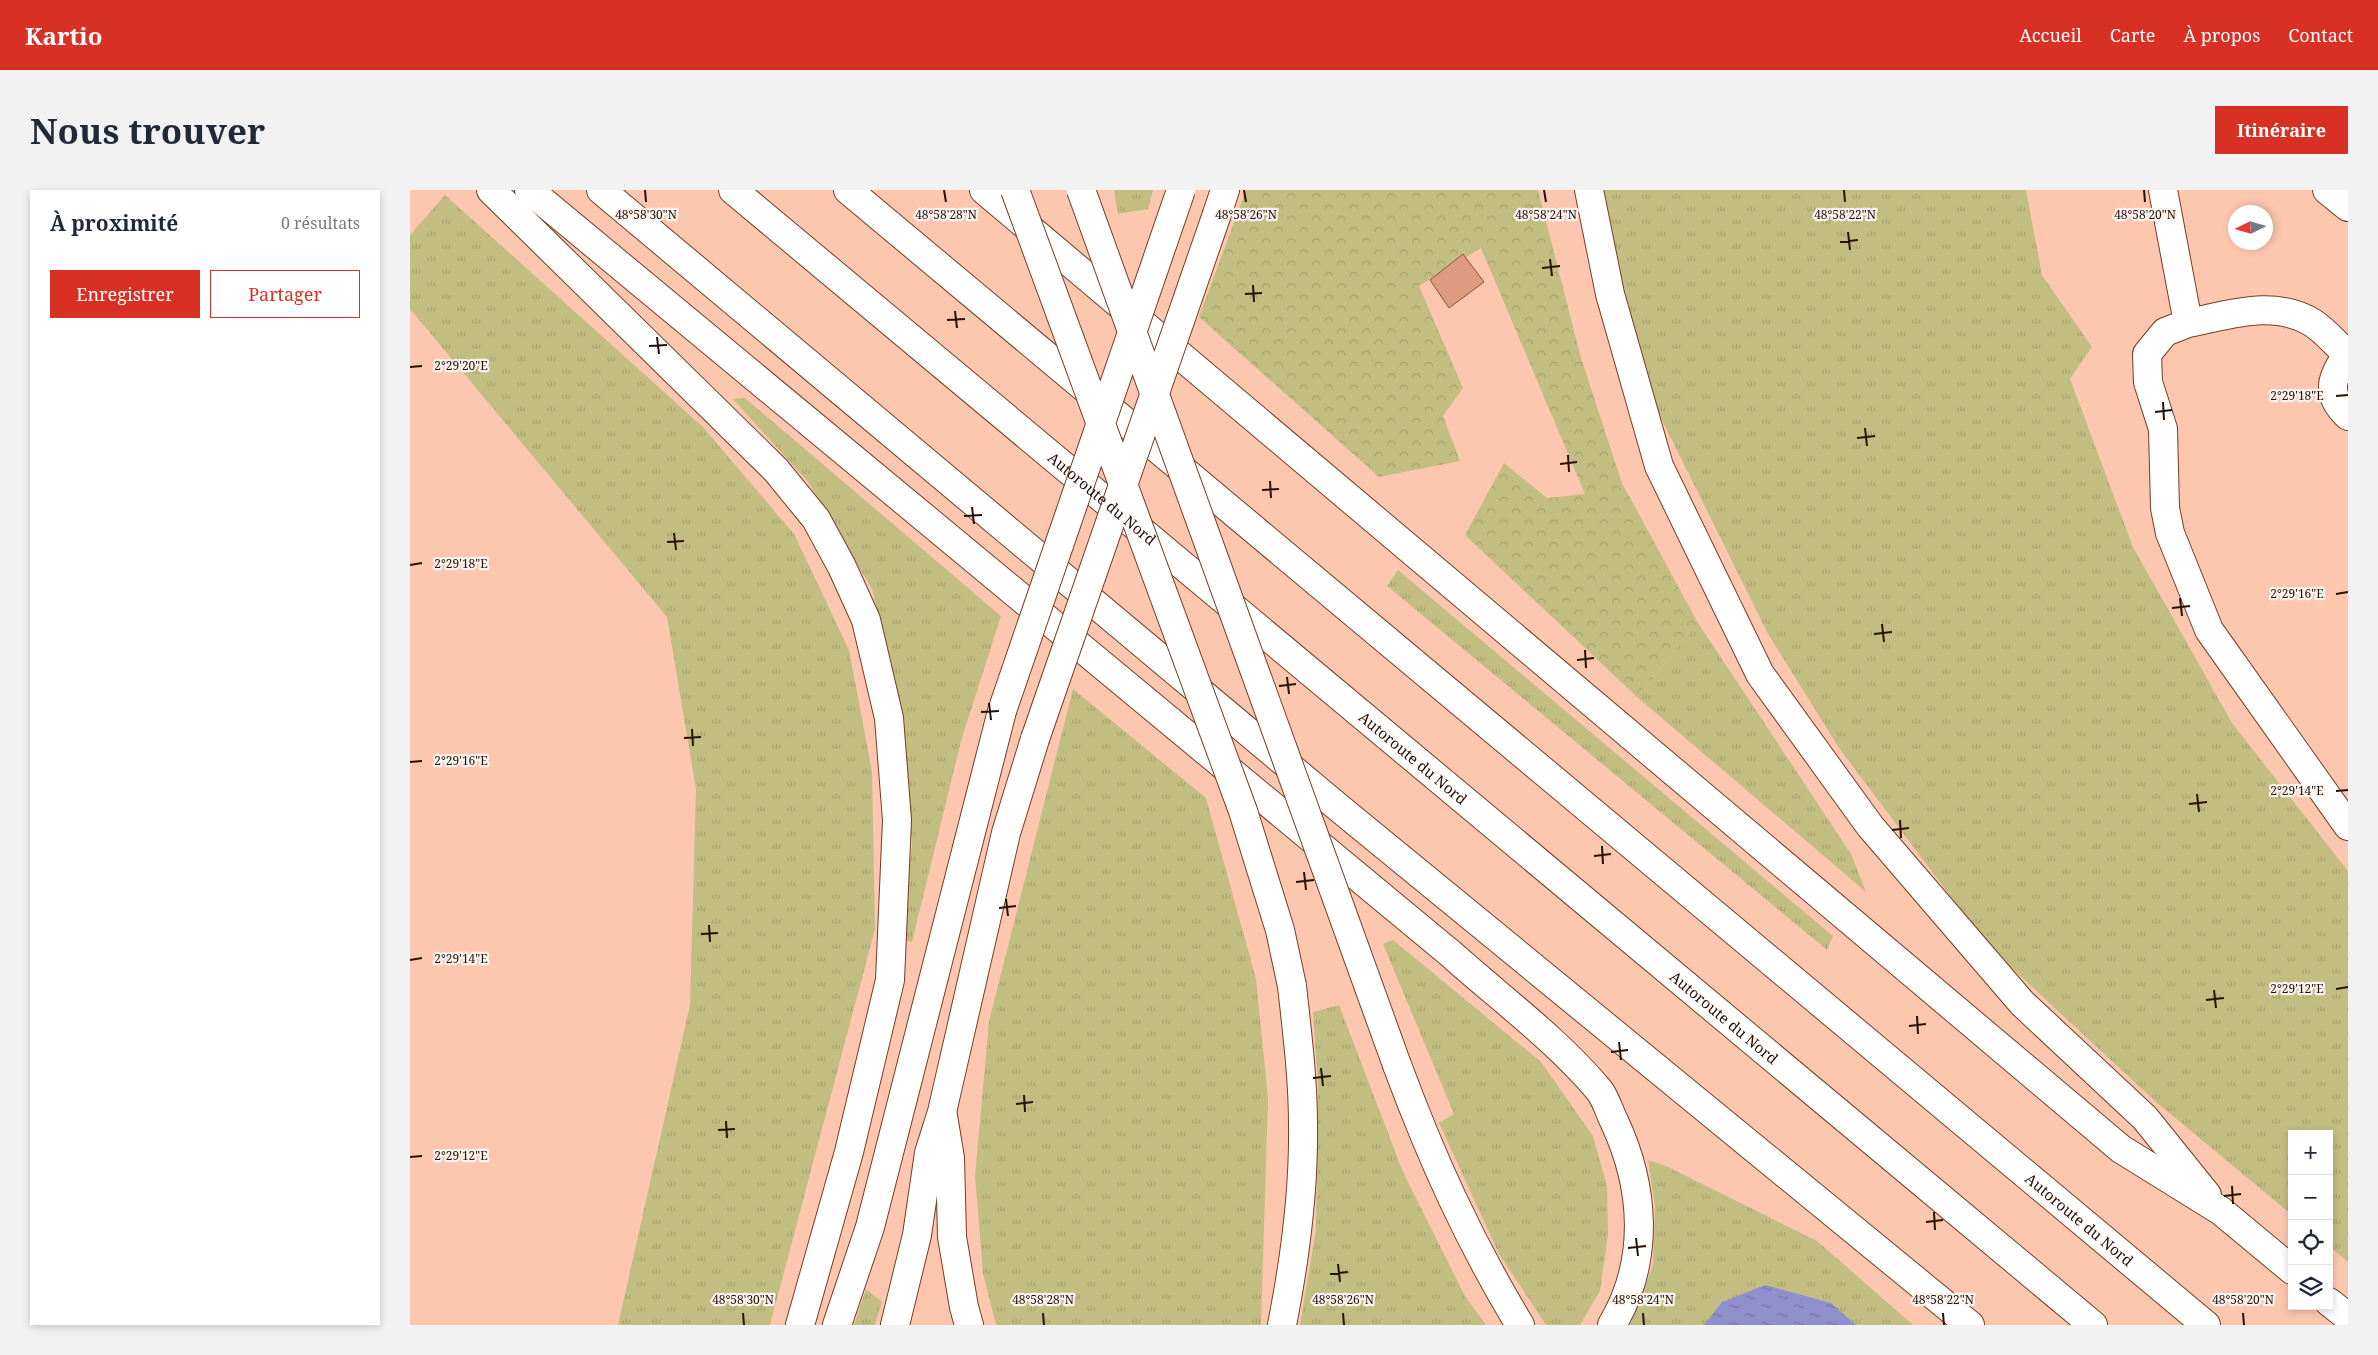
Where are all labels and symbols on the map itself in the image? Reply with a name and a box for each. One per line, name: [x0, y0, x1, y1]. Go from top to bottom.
north arrow: [2228, 205, 2273, 250]
text: 48°58'30"N: [615, 206, 677, 223]
text: 48°58'28"N: [915, 206, 977, 223]
text: 48°58'26"N: [1215, 206, 1277, 223]
text: 48°58'24"N: [1515, 206, 1577, 223]
text: 48°58'22"N: [1814, 206, 1876, 223]
text: 48°58'20"N: [2114, 206, 2176, 223]
text: 2°29'20"E: [434, 357, 488, 374]
text: 2°29'18"E: [2270, 387, 2324, 404]
street label: Autoroute du Nord: [1044, 447, 1161, 549]
text: 2°29'18"E: [434, 555, 488, 572]
text: 2°29'16"E: [2270, 585, 2324, 602]
street label: Autoroute du Nord: [1355, 707, 1472, 809]
text: 2°29'16"E: [434, 752, 488, 769]
text: 2°29'14"E: [2270, 782, 2324, 799]
text: 2°29'14"E: [434, 950, 488, 967]
street label: Autoroute du Nord: [1666, 966, 1783, 1068]
text: 2°29'12"E: [2270, 980, 2324, 997]
text: 2°29'12"E: [434, 1147, 488, 1164]
street label: Autoroute du Nord: [2021, 1168, 2138, 1270]
text: 48°58'30"N: [712, 1291, 774, 1308]
text: 48°58'28"N: [1012, 1291, 1074, 1308]
text: 48°58'26"N: [1312, 1291, 1374, 1308]
text: 48°58'24"N: [1612, 1291, 1674, 1308]
text: 48°58'22"N: [1912, 1291, 1974, 1308]
text: 48°58'20"N: [2212, 1291, 2274, 1308]

